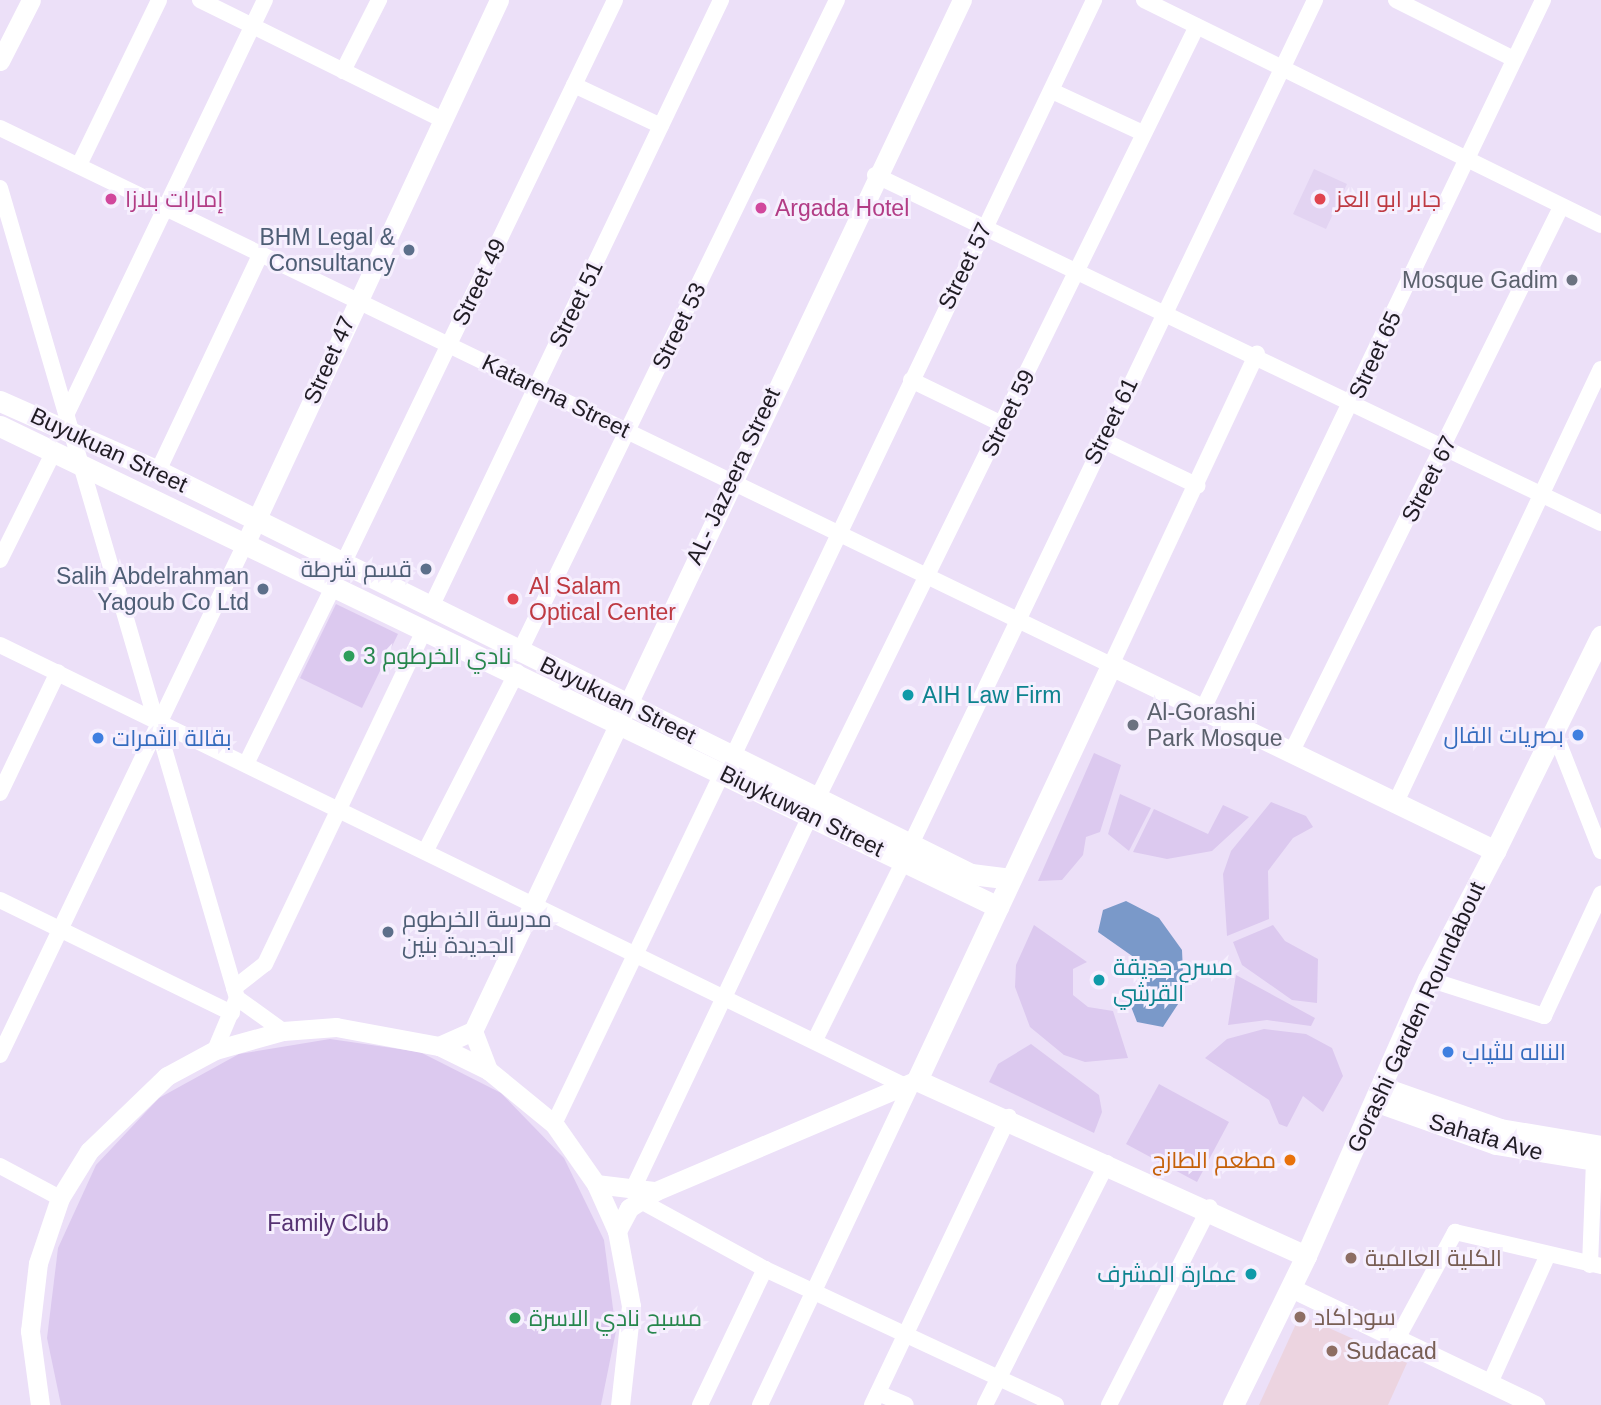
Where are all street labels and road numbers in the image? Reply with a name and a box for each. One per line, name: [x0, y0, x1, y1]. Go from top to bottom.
street label: Street 57: [932, 218, 998, 314]
street label: Street 49: [446, 234, 512, 330]
street label: Street 51: [543, 256, 609, 352]
street label: Street 53: [646, 278, 712, 374]
street label: Street 65: [1343, 307, 1407, 403]
street label: Street 47: [297, 312, 361, 408]
street label: Katarena Street: [478, 348, 634, 444]
street label: Street 59: [975, 365, 1041, 461]
street label: Street 61: [1078, 373, 1144, 469]
street label: AL- Jazeera Street: [680, 383, 786, 569]
street label: Buyukuan Street: [26, 402, 192, 498]
street label: Street 67: [1396, 431, 1462, 527]
street label: Buyukuan Street: [536, 650, 700, 750]
street label: Biuykuwan Street: [716, 759, 888, 863]
street label: Gorashi Garden Roundabout: [1341, 877, 1491, 1157]
street label: Sahafa Ave: [1425, 1107, 1547, 1167]

